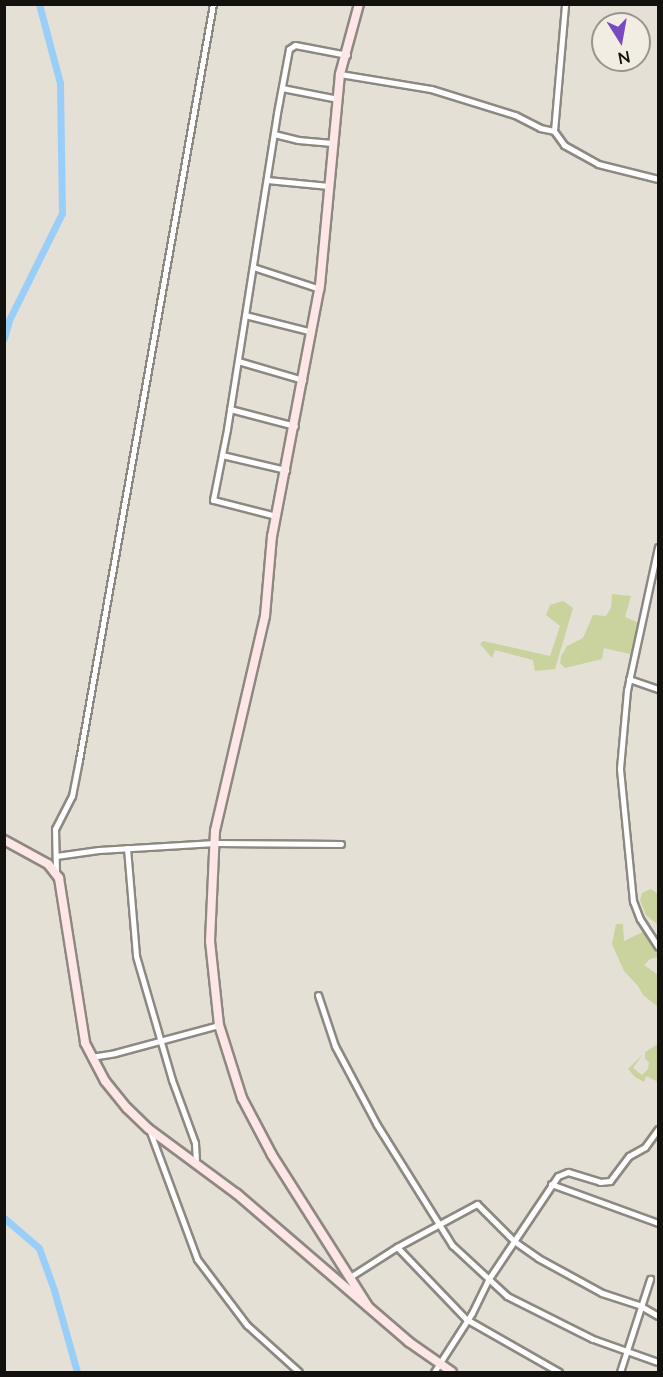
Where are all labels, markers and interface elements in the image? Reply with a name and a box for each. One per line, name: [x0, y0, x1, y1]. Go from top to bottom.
north arrow: [591, 12, 651, 72]
text: N: [616, 48, 632, 69]

